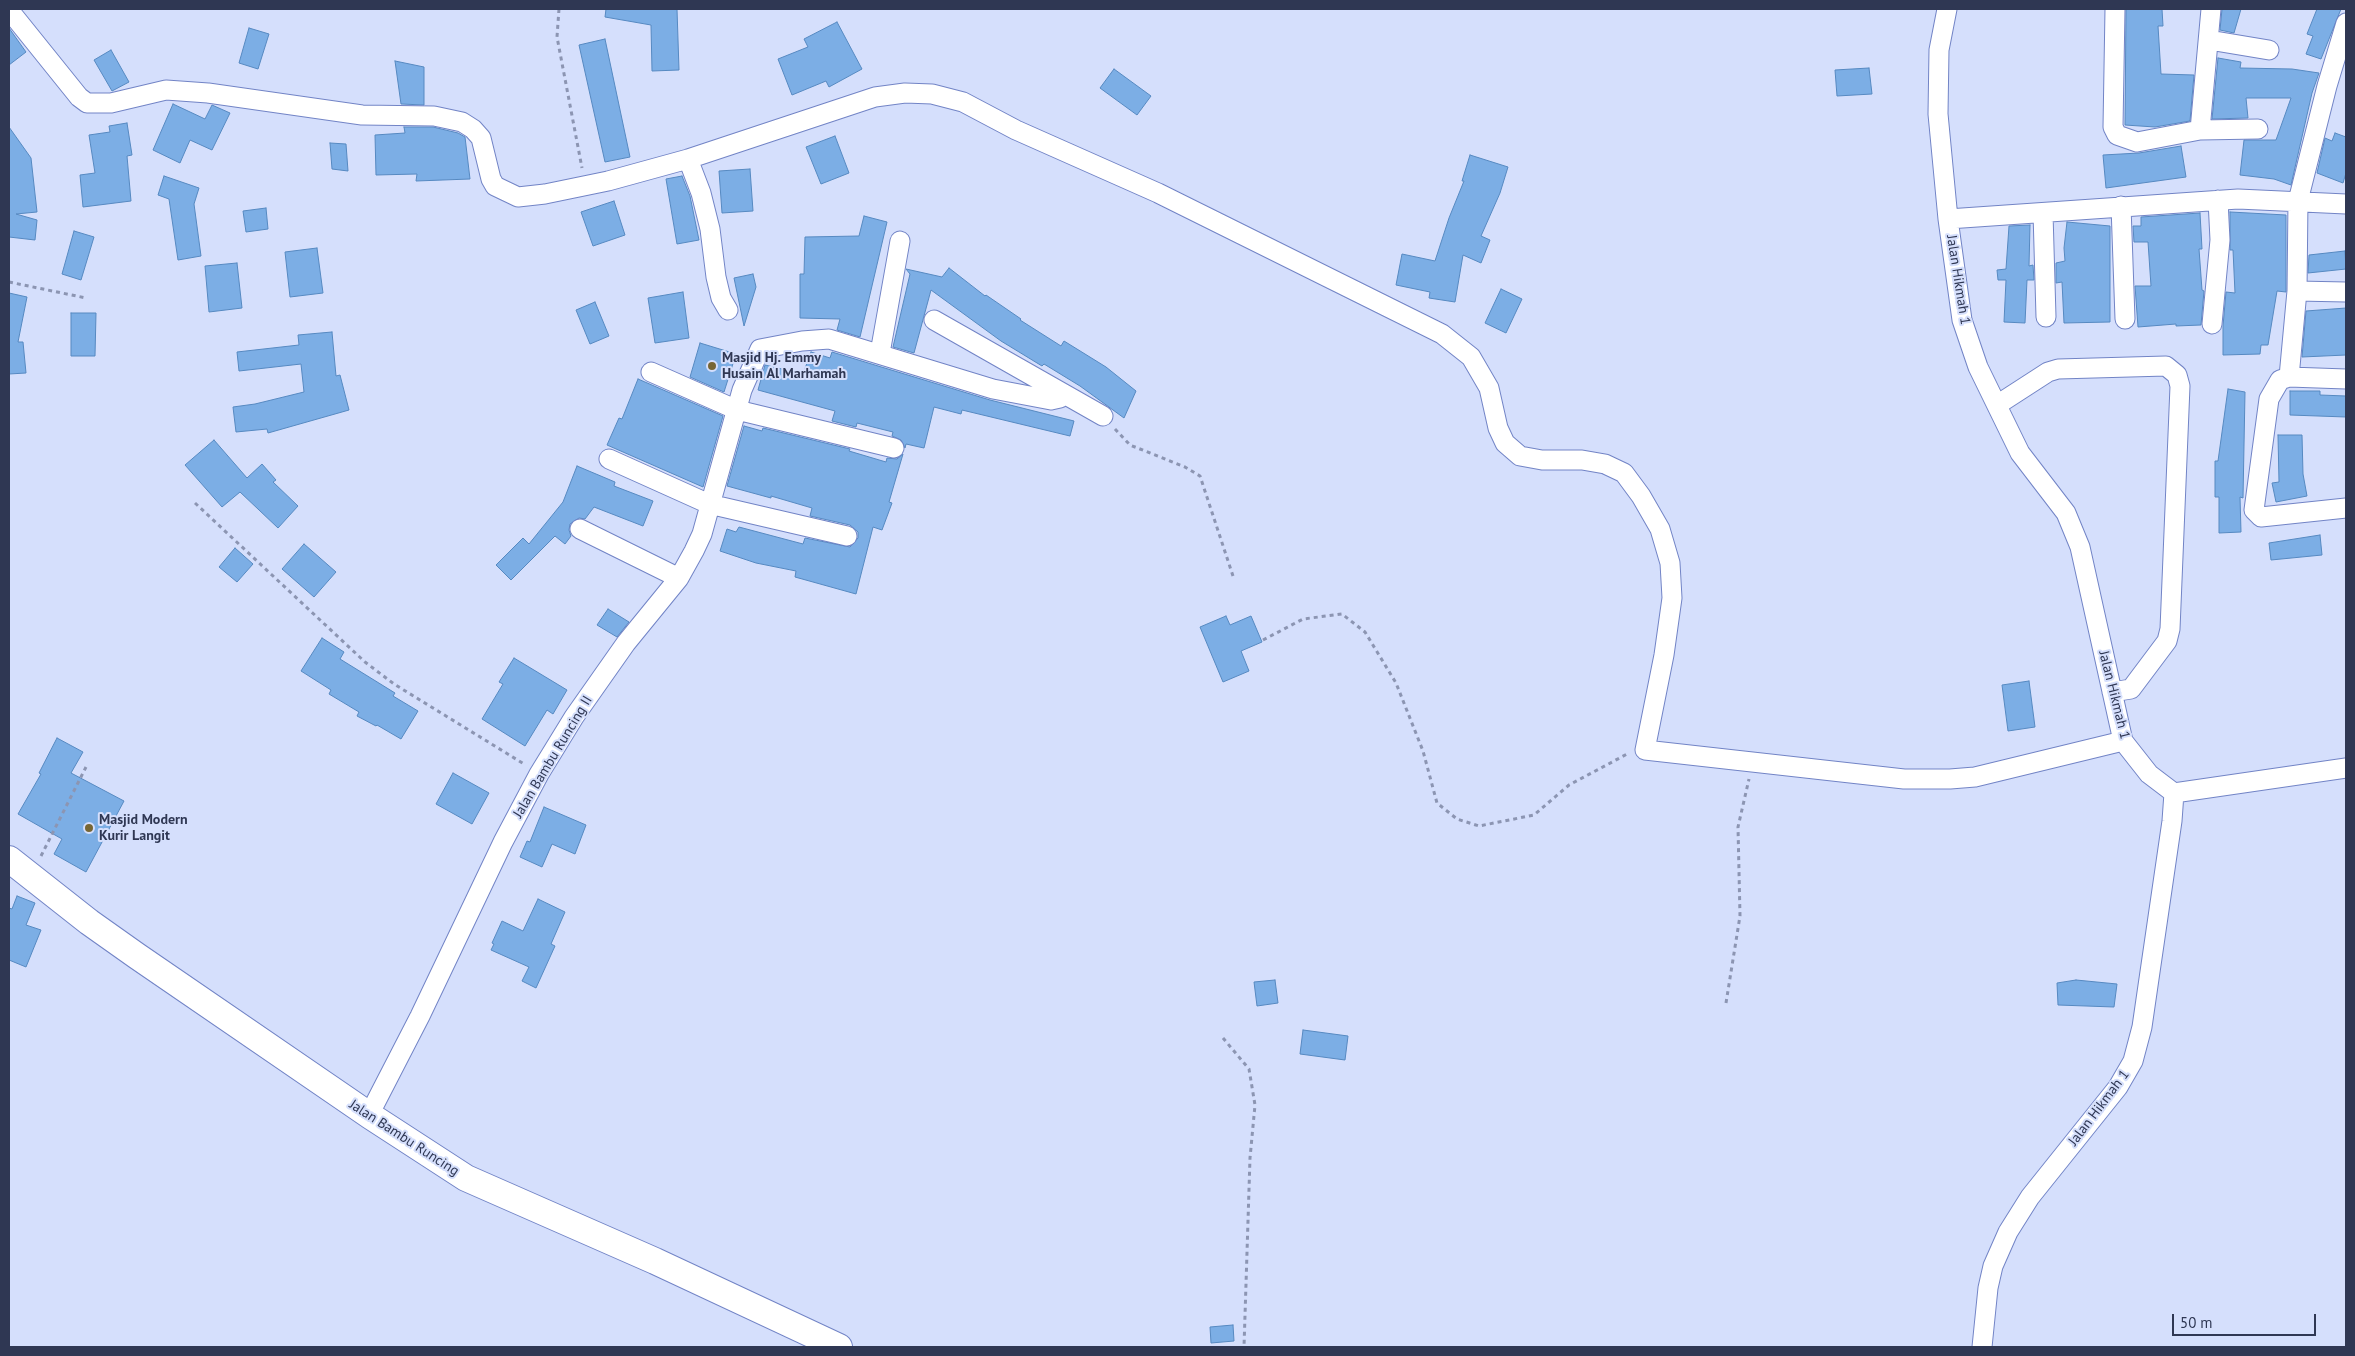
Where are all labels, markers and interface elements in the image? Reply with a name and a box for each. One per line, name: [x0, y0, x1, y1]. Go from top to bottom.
street label: Jalan Hikmah 1: [1943, 234, 1973, 326]
place label: Masjid Hj. Emmy Husain Al Marhamah: [722, 350, 846, 382]
marker: Masjid Hj. Emmy Husain Al Marhamah: [706, 360, 718, 372]
street label: Jalan Hikmah 1: [2095, 649, 2133, 741]
street label: Jalan Bambu Runcing II: [510, 693, 596, 821]
place label: Masjid Modern Kurir Langit: [99, 812, 188, 844]
marker: Masjid Modern Kurir Langit: [83, 822, 95, 834]
street label: Jalan Hikmah 1: [2065, 1067, 2133, 1149]
street label: Jalan Bambu Runcing: [346, 1096, 462, 1180]
scale bar: [2175, 1304, 2319, 1336]
text: 50 m: [2180, 1313, 2213, 1332]

